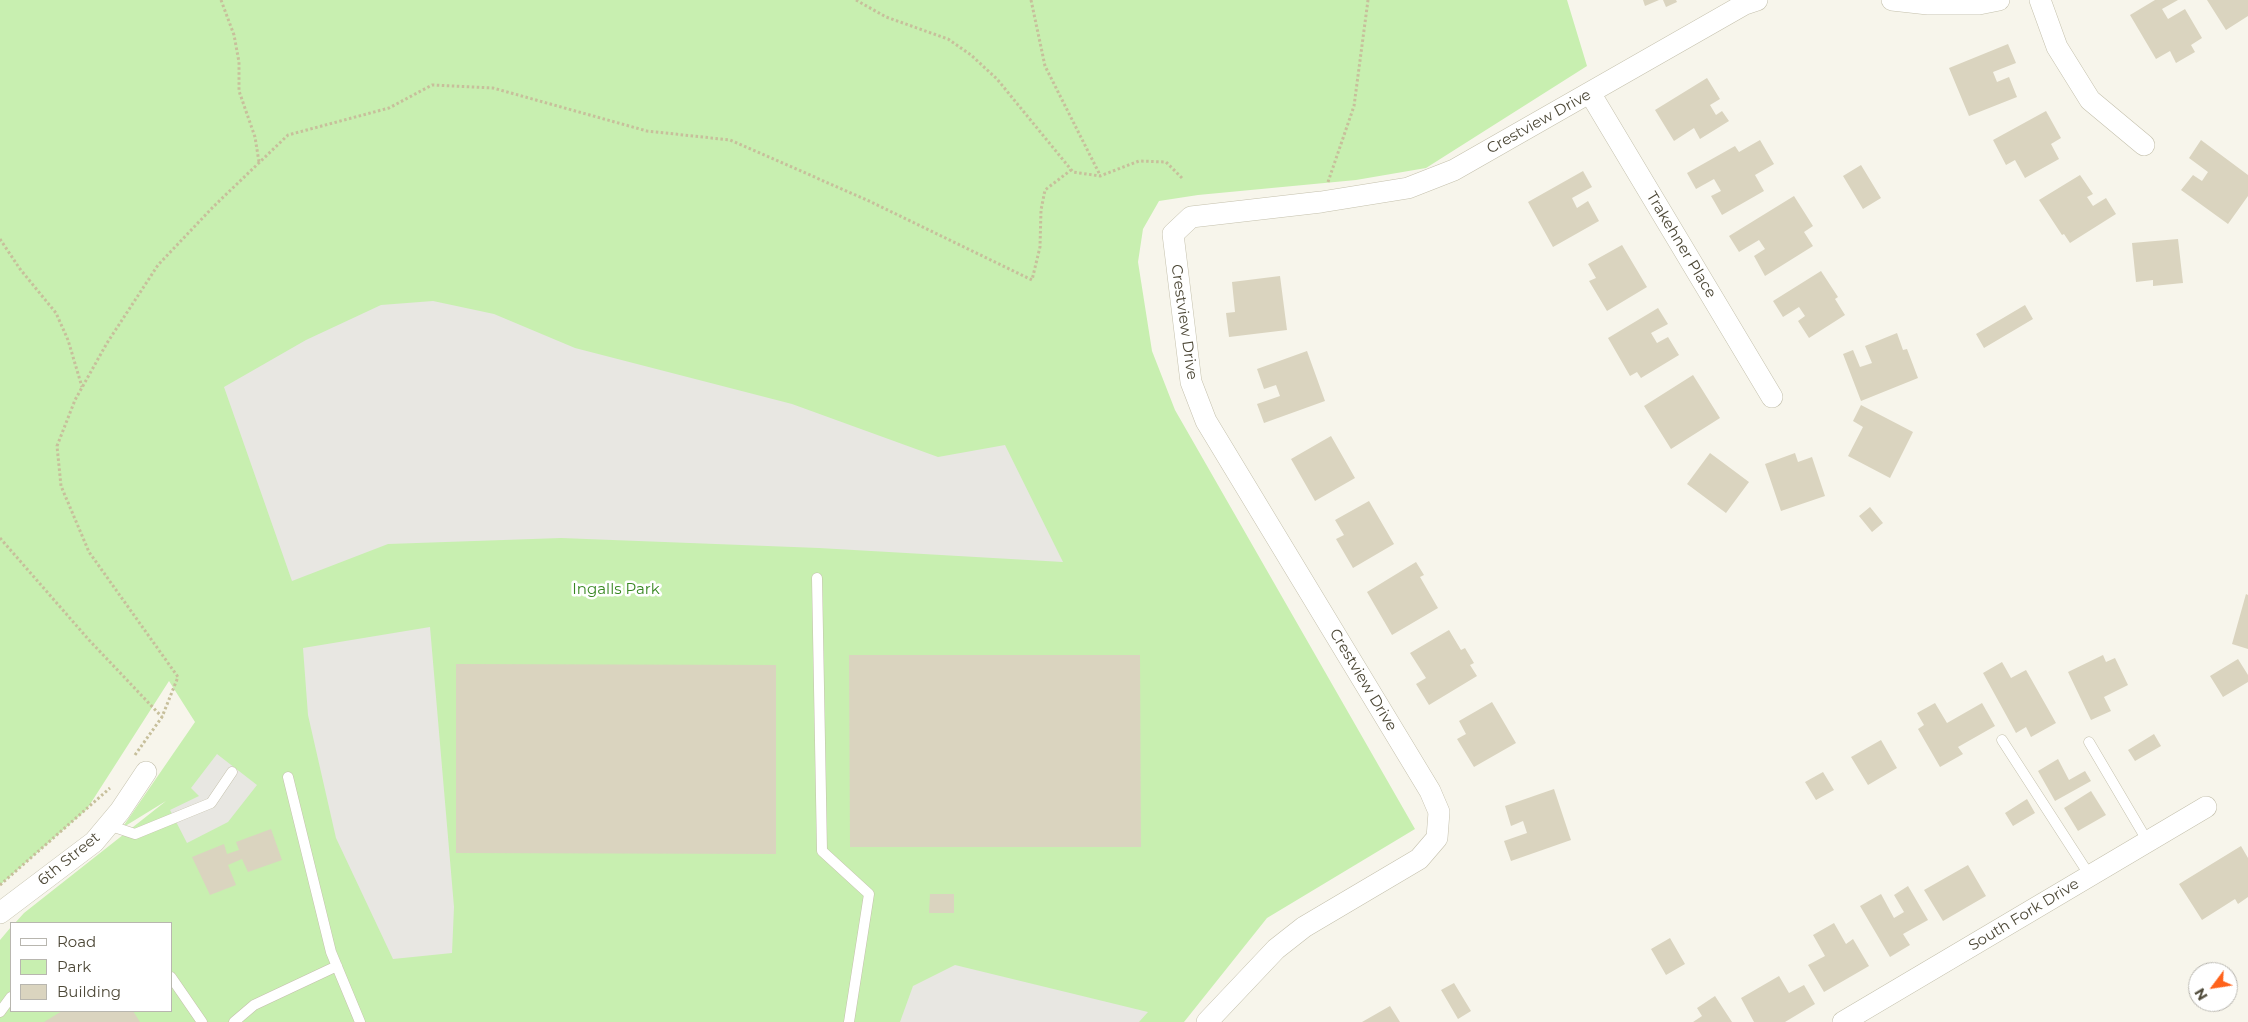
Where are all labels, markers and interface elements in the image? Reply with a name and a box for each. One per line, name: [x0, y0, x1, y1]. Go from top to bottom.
street label: Crestview Drive: [1484, 86, 1594, 158]
street label: Trakehner Place: [1642, 189, 1720, 301]
street label: Crestview Drive: [1167, 263, 1201, 381]
park label: Ingalls Park: [572, 581, 660, 599]
street label: Crestview Drive: [1325, 626, 1401, 734]
street label: 6th Street: [34, 829, 104, 889]
street label: South Fork Drive: [1966, 875, 2082, 955]
legend: [10, 922, 172, 1012]
text: Road: [57, 932, 96, 951]
text: Park: [57, 957, 91, 976]
north arrow: [2188, 962, 2238, 1012]
text: Building: [57, 982, 121, 1001]
text: N: [2190, 985, 2212, 1004]

